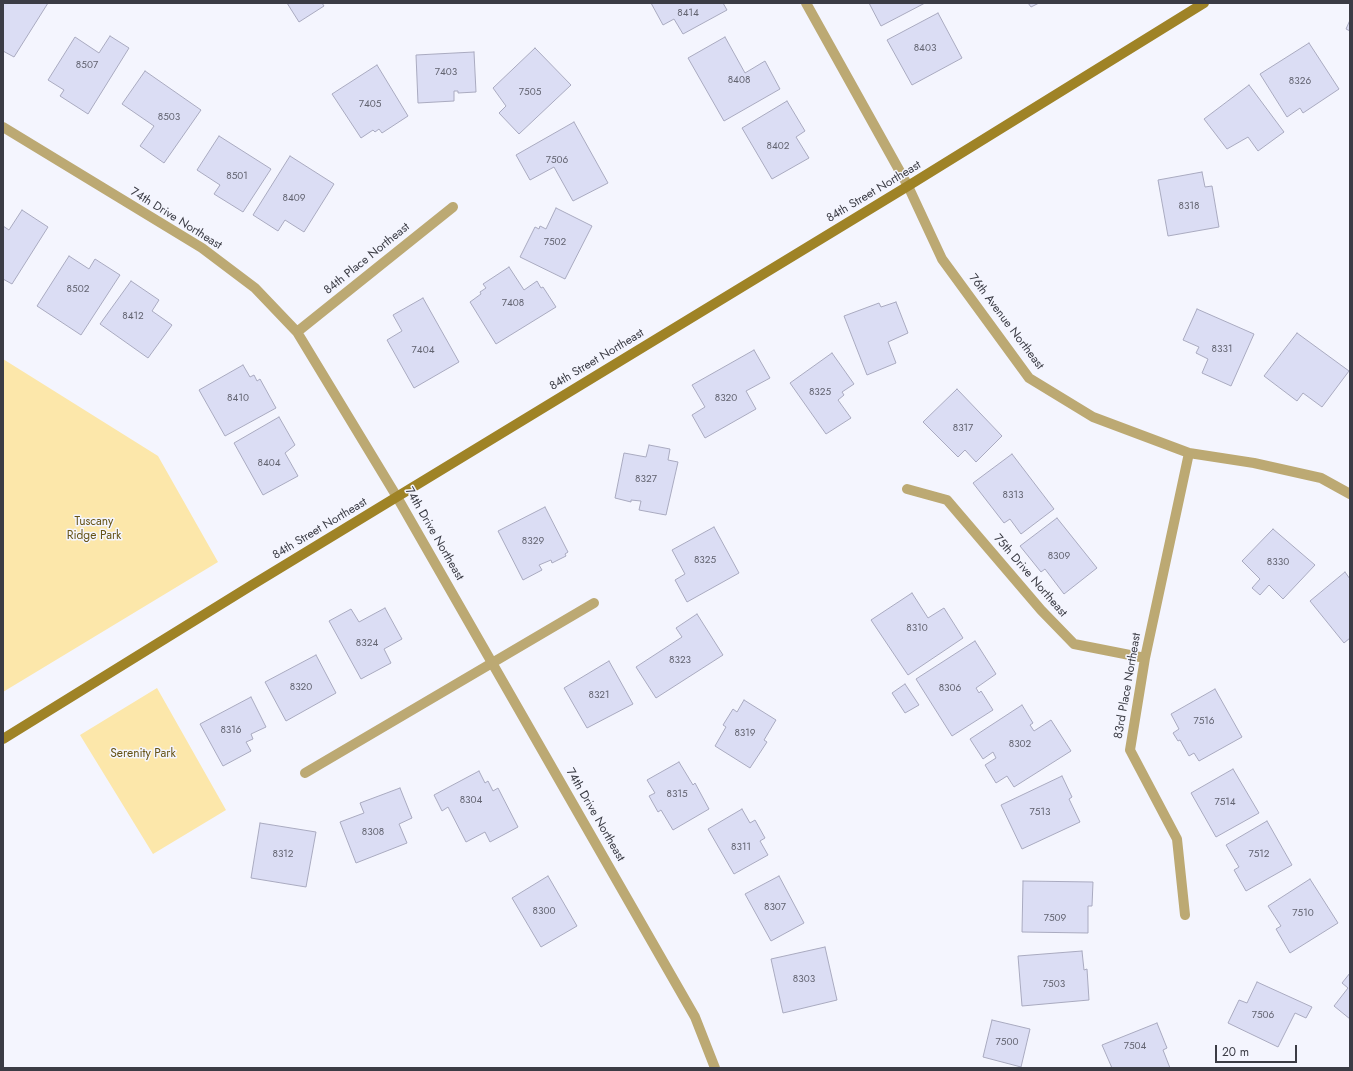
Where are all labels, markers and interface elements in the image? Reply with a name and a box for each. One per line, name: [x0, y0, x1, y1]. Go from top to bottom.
house number: 8414: [677, 8, 699, 20]
house number: 8403: [914, 43, 936, 55]
house number: 8507: [76, 60, 98, 72]
house number: 7403: [435, 67, 457, 79]
house number: 8408: [728, 75, 750, 87]
house number: 8326: [1289, 76, 1311, 88]
house number: 7505: [519, 87, 541, 99]
house number: 7405: [359, 99, 381, 111]
house number: 8503: [158, 112, 180, 124]
house number: 8402: [767, 141, 789, 153]
house number: 7506: [546, 155, 568, 167]
street label: 84th Street Northeast: [824, 158, 924, 226]
house number: 8501: [226, 171, 248, 183]
street label: 74th Drive Northeast: [128, 185, 224, 253]
house number: 8409: [282, 193, 306, 205]
house number: 8318: [1179, 201, 1199, 213]
street label: 84th Place Northeast: [321, 220, 413, 298]
house number: 7502: [544, 237, 566, 249]
street label: 76th Avenue Northeast: [965, 271, 1047, 373]
house number: 8502: [67, 284, 89, 296]
house number: 7408: [502, 298, 524, 310]
house number: 8412: [122, 311, 144, 323]
street label: 84th Street Northeast: [547, 326, 647, 394]
house number: 8331: [1212, 344, 1232, 356]
house number: 7404: [412, 345, 434, 357]
house number: 8325: [809, 387, 831, 399]
house number: 8410: [227, 393, 249, 405]
house number: 8320: [715, 393, 737, 405]
house number: 8317: [953, 423, 973, 435]
house number: 8404: [257, 458, 281, 470]
house number: 8327: [635, 474, 657, 486]
street label: 74th Drive Northeast: [401, 485, 467, 583]
house number: 8313: [1003, 490, 1023, 502]
street label: 84th Street Northeast: [270, 495, 370, 563]
park label: Tuscany Ridge Park: [67, 515, 121, 543]
street label: 75th Drive Northeast: [990, 532, 1070, 620]
house number: 8329: [522, 536, 544, 548]
house number: 8309: [1048, 551, 1070, 563]
house number: 8325: [694, 555, 716, 567]
house number: 8330: [1267, 557, 1289, 569]
house number: 8310: [906, 623, 928, 635]
street label: 83rd Place Northeast: [1112, 632, 1144, 740]
house number: 8324: [356, 638, 378, 650]
house number: 8323: [669, 655, 691, 667]
house number: 8320: [290, 682, 312, 694]
house number: 8306: [939, 683, 961, 695]
house number: 8321: [588, 690, 610, 702]
house number: 7516: [1193, 716, 1215, 728]
house number: 8316: [220, 725, 242, 737]
house number: 8319: [734, 728, 756, 740]
house number: 8302: [1009, 739, 1031, 751]
park label: Serenity Park: [110, 747, 176, 761]
street label: 74th Drive Northeast: [562, 766, 628, 864]
house number: 8315: [666, 789, 688, 801]
house number: 8304: [460, 795, 482, 807]
house number: 7514: [1214, 797, 1236, 809]
house number: 7513: [1030, 807, 1050, 819]
house number: 8308: [362, 827, 384, 839]
house number: 8311: [731, 842, 751, 854]
house number: 8312: [272, 849, 294, 861]
house number: 7512: [1248, 849, 1270, 861]
house number: 8307: [764, 902, 786, 914]
house number: 8300: [533, 906, 555, 918]
house number: 7510: [1292, 908, 1314, 920]
house number: 7509: [1044, 913, 1066, 925]
house number: 8303: [793, 974, 815, 986]
house number: 7503: [1043, 979, 1065, 991]
house number: 7506: [1252, 1010, 1274, 1022]
house number: 7500: [996, 1037, 1018, 1049]
scale bar: [1217, 1037, 1299, 1063]
house number: 7504: [1124, 1041, 1146, 1053]
text: 20 m: [1222, 1043, 1249, 1061]

